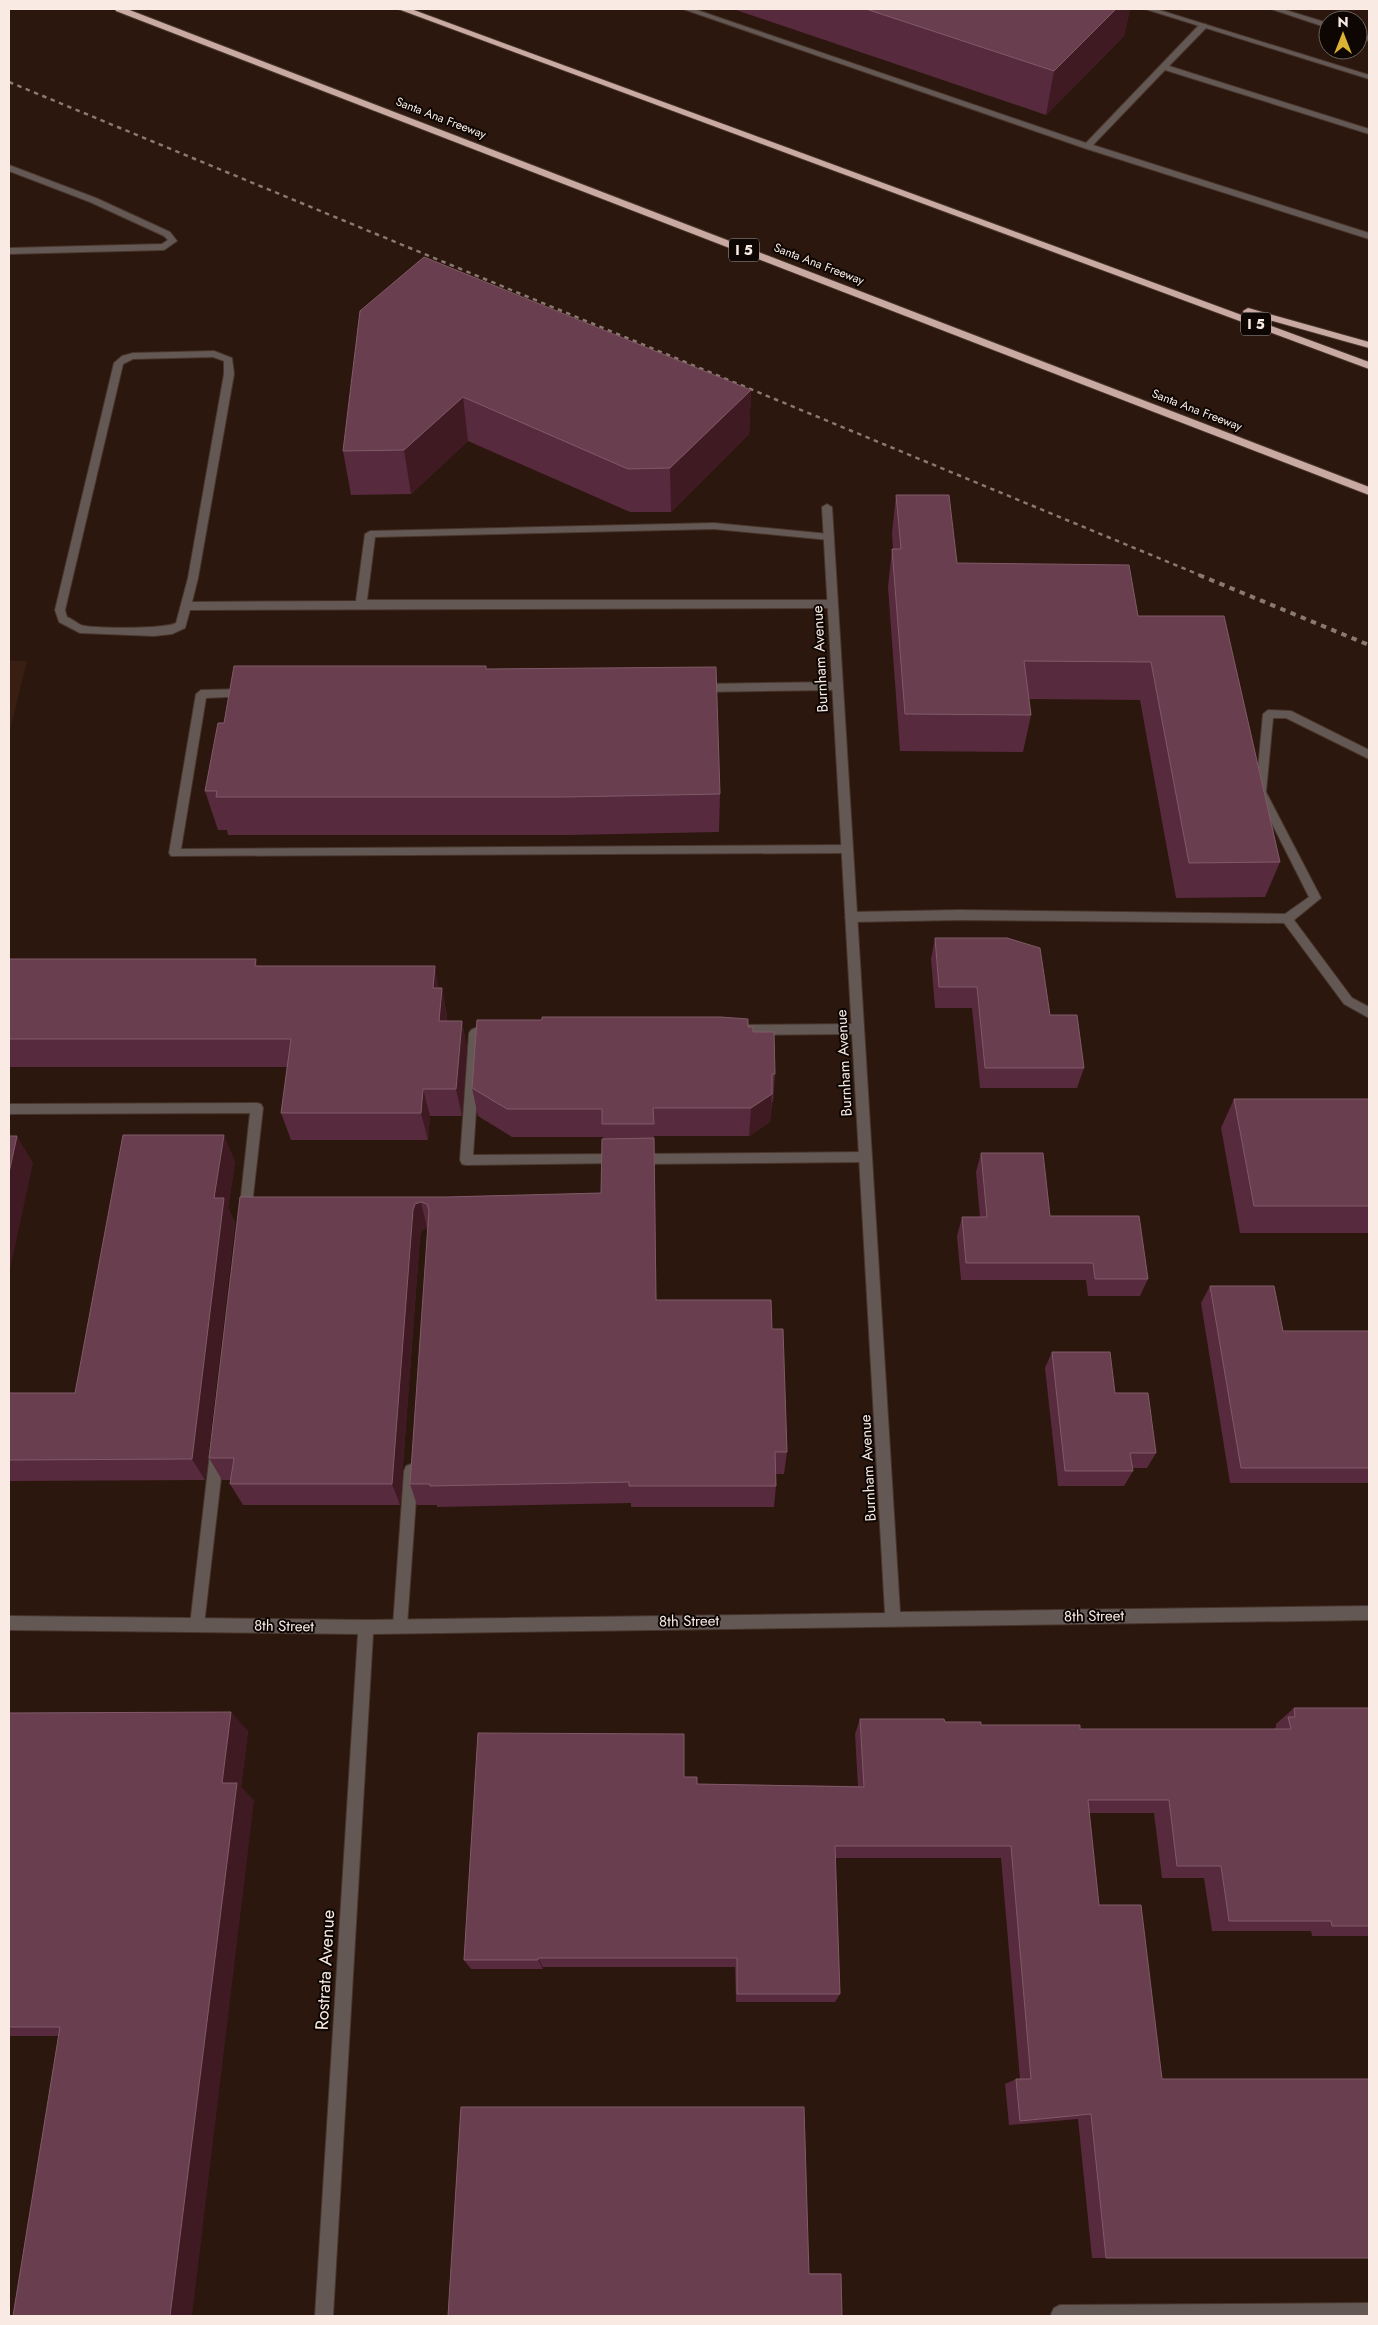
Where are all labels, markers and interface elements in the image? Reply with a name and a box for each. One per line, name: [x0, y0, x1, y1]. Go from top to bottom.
north arrow: [1318, 10, 1368, 60]
text: N: [1337, 12, 1349, 32]
street label: Santa Ana Freeway: [393, 92, 489, 144]
road number: I 5: [729, 238, 759, 262]
street label: Santa Ana Freeway: [771, 238, 867, 290]
road number: I 5: [1241, 312, 1271, 336]
street label: Santa Ana Freeway: [1149, 384, 1245, 436]
street label: Burnham Avenue: [806, 605, 834, 713]
street label: Burnham Avenue: [830, 1009, 858, 1117]
street label: Burnham Avenue: [854, 1414, 882, 1522]
street label: 8th Street: [1064, 1604, 1125, 1628]
street label: 8th Street: [659, 1609, 720, 1633]
street label: 8th Street: [254, 1614, 315, 1638]
street label: Rostrata Avenue: [309, 1909, 341, 2031]

